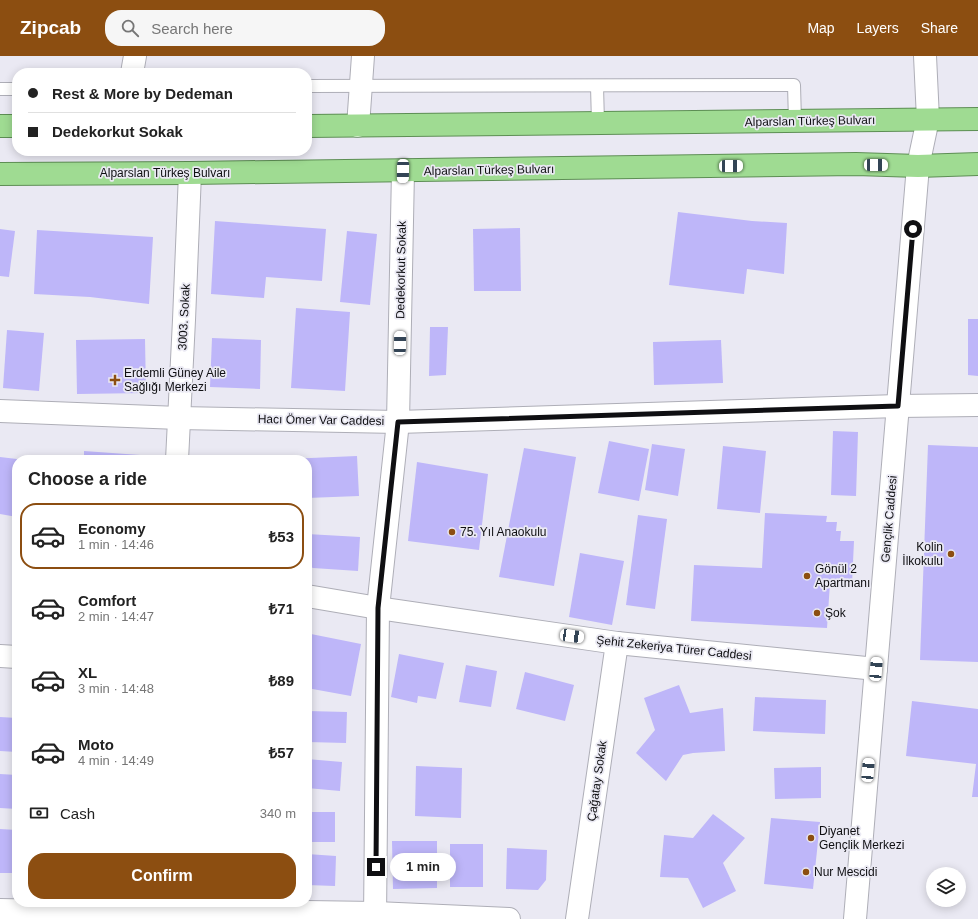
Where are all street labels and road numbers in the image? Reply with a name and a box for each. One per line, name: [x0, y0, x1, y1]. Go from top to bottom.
street label: Alparslan Türkeş Bulvarı: [745, 113, 875, 129]
street label: Alparslan Türkeş Bulvarı: [424, 162, 554, 178]
street label: Alparslan Türkeş Bulvarı: [100, 166, 230, 180]
street label: Dedekorkut Sokak: [393, 220, 409, 319]
street label: 3003. Sokak: [175, 282, 193, 351]
street label: Hacı Ömer Var Caddesi: [258, 412, 384, 428]
street label: Gençlik Caddesi: [878, 475, 900, 563]
street label: Şehit Zekeriya Türer Caddesi: [596, 633, 752, 663]
street label: Çağatay Sokak: [584, 739, 610, 822]

